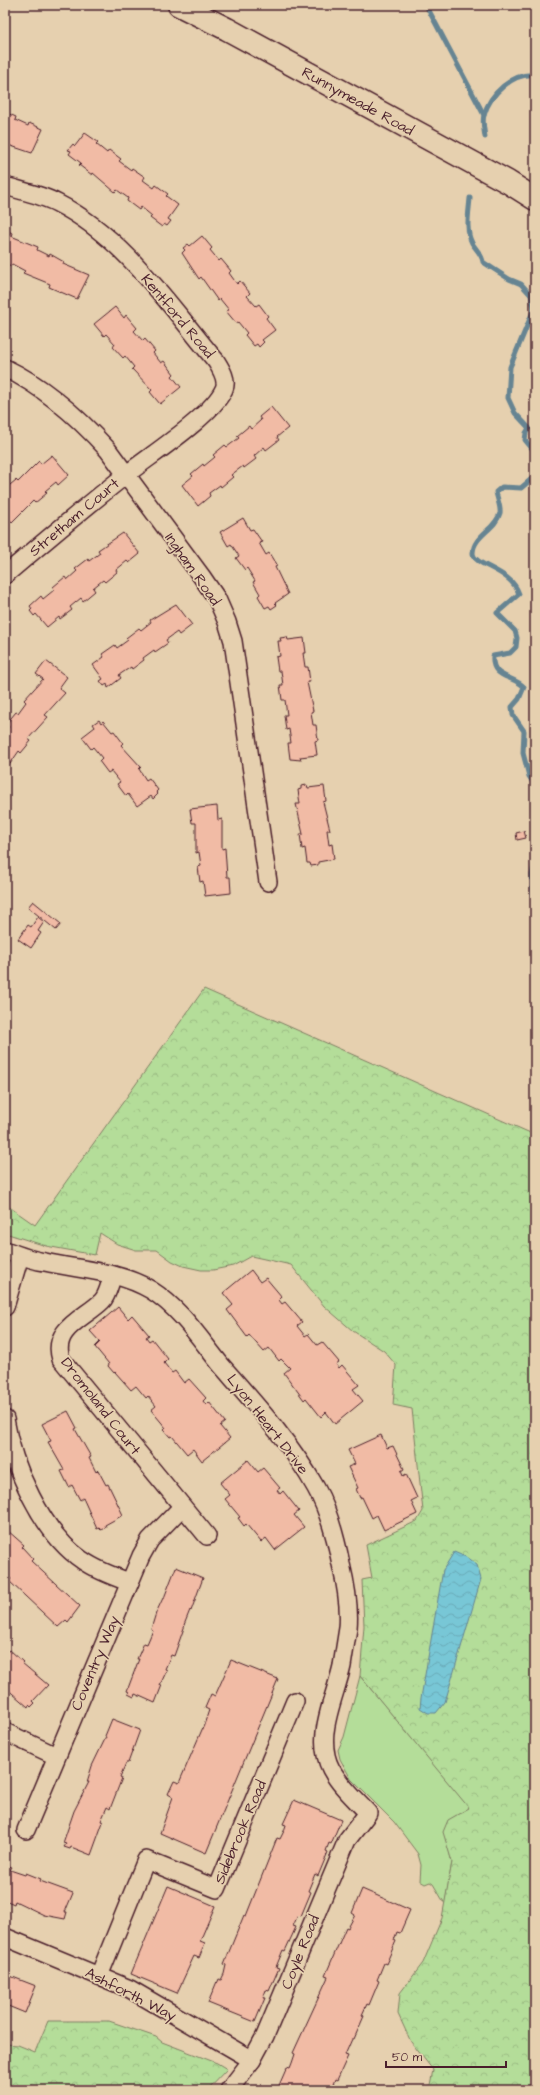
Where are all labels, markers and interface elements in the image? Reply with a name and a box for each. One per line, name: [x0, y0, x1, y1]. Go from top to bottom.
street label: Runnymeade Road: [297, 62, 418, 142]
street label: Kentford Road: [136, 270, 219, 363]
street label: Stretham Court: [25, 473, 124, 561]
street label: Ingham Road: [159, 529, 226, 611]
street label: Dromoland Court: [56, 1353, 145, 1460]
street label: Lyon Heart Drive: [221, 1370, 313, 1479]
street label: Coventry Way: [66, 1613, 126, 1714]
street label: Sidebrook Road: [209, 1777, 272, 1887]
street label: Coyle Road: [276, 1912, 326, 1993]
street label: Ashforth Way: [81, 1962, 180, 2027]
scale bar: [386, 2043, 506, 2069]
text: 50 m: [392, 2049, 423, 2066]

